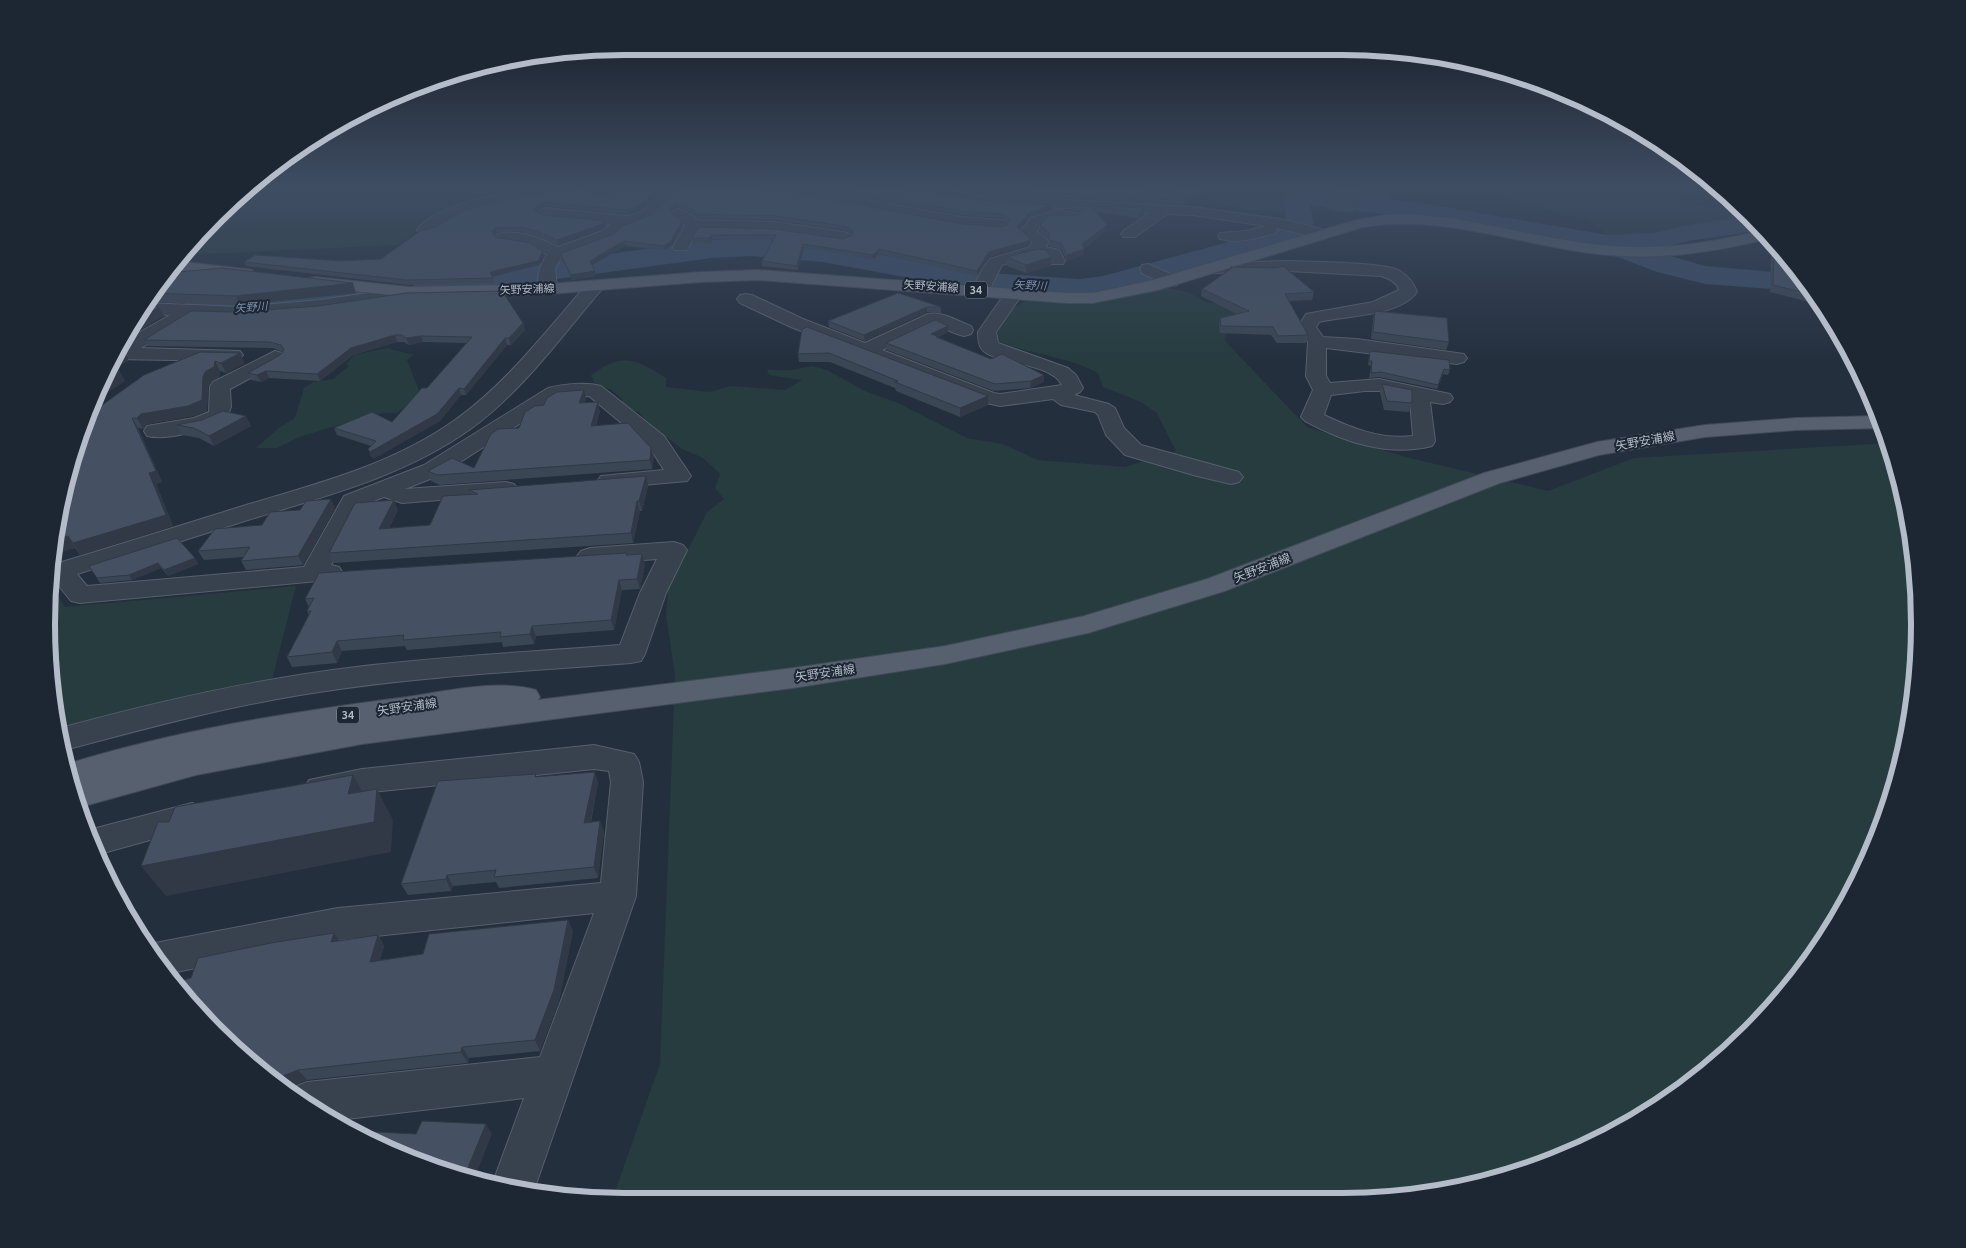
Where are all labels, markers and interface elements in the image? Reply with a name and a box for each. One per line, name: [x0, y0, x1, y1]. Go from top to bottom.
street label: 矢野安浦線: [903, 278, 959, 294]
water label: 矢野川: [1013, 278, 1048, 292]
street label: 矢野安浦線: [499, 282, 555, 296]
road number: 34: [965, 282, 987, 298]
water label: 矢野川: [234, 300, 269, 314]
street label: 矢野安浦線: [1614, 429, 1676, 452]
street label: 矢野安浦線: [1231, 551, 1292, 584]
street label: 矢野安浦線: [794, 662, 856, 683]
street label: 矢野安浦線: [376, 696, 438, 717]
road number: 34: [337, 706, 359, 724]

